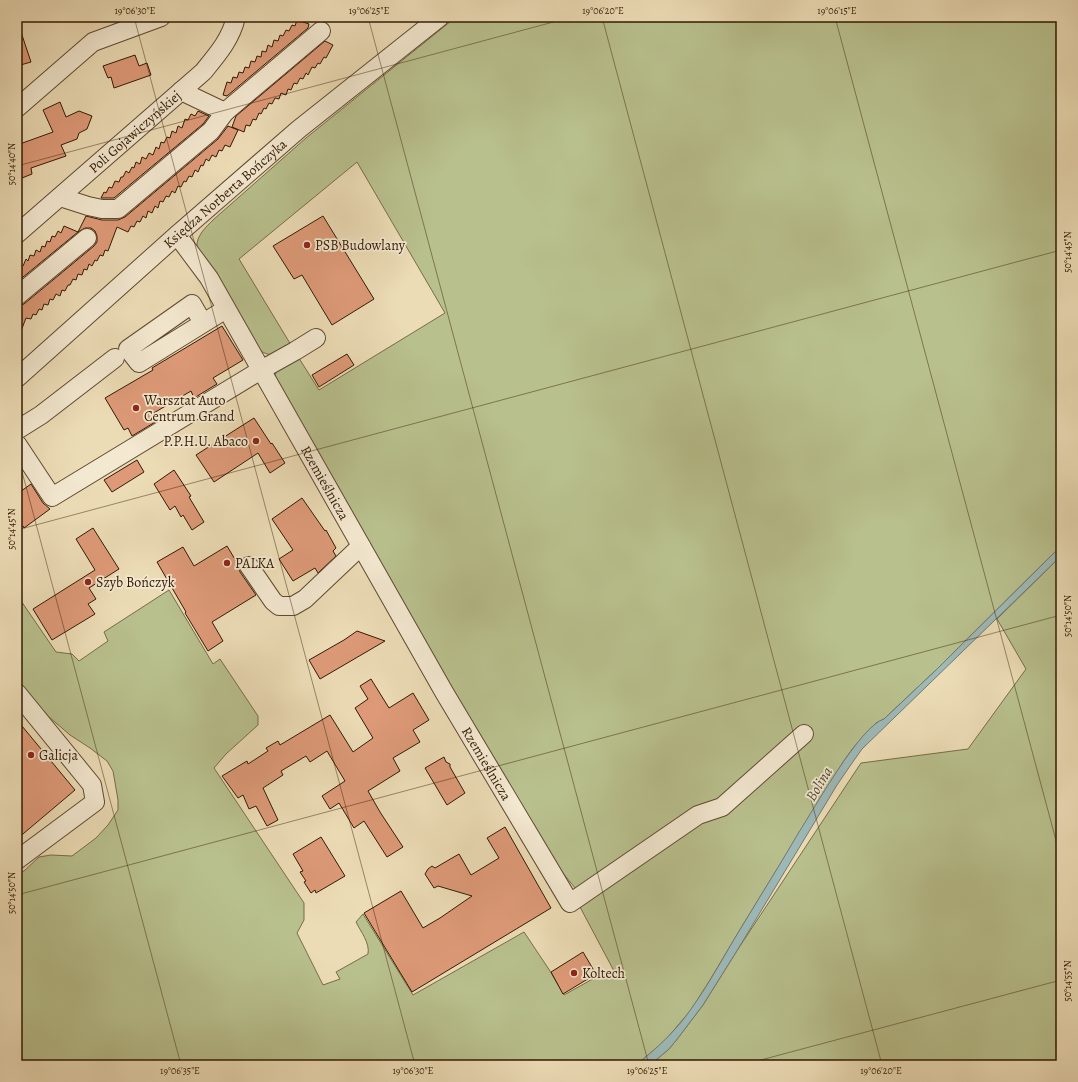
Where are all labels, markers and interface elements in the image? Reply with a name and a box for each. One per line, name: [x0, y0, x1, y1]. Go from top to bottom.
text: 19°06'30"E: [114, 4, 156, 17]
text: 19°06'25"E: [349, 4, 389, 17]
text: 19°06'20"E: [582, 4, 624, 17]
text: 19°06'15"E: [817, 4, 857, 17]
street label: Poli Gojawiczyńskiej: [84, 86, 185, 177]
street label: Księdza Norberta Bończyka: [159, 134, 291, 252]
text: 50°14'40"N: [5, 143, 18, 185]
text: 50°14'45"N: [1061, 231, 1074, 273]
place label: PSB Budowlany: [315, 236, 406, 255]
marker: PSB Budowlany: [302, 240, 312, 250]
place label: Warsztat Auto Centrum Grand: [143, 391, 235, 426]
marker: Warsztat Auto Centrum Grand: [131, 403, 141, 413]
place label: P.P.H.U. Abaco: [163, 432, 248, 451]
marker: P.P.H.U. Abaco: [251, 436, 261, 446]
street label: Rzemieślnicza: [297, 442, 354, 524]
text: 50°14'45"N: [5, 508, 18, 550]
place label: PALKA: [235, 554, 275, 573]
marker: PALKA: [222, 558, 232, 568]
place label: Szyb Bończyk: [96, 573, 175, 592]
marker: Szyb Bończyk: [83, 577, 93, 587]
text: 50°14'50"N: [1061, 595, 1074, 637]
street label: Rzemieślnicza: [457, 723, 516, 804]
place label: Galicja: [39, 746, 79, 765]
marker: Galicja: [26, 750, 36, 760]
water label: Bolina: [801, 763, 837, 805]
text: 50°14'50"N: [5, 872, 18, 914]
text: 50°14'55"N: [1061, 960, 1074, 1002]
place label: Koltech: [582, 964, 626, 983]
marker: Koltech: [569, 968, 579, 978]
text: 19°06'35"E: [160, 1064, 200, 1077]
text: 19°06'30"E: [392, 1064, 434, 1077]
text: 19°06'25"E: [627, 1064, 667, 1077]
text: 19°06'20"E: [860, 1064, 902, 1077]

